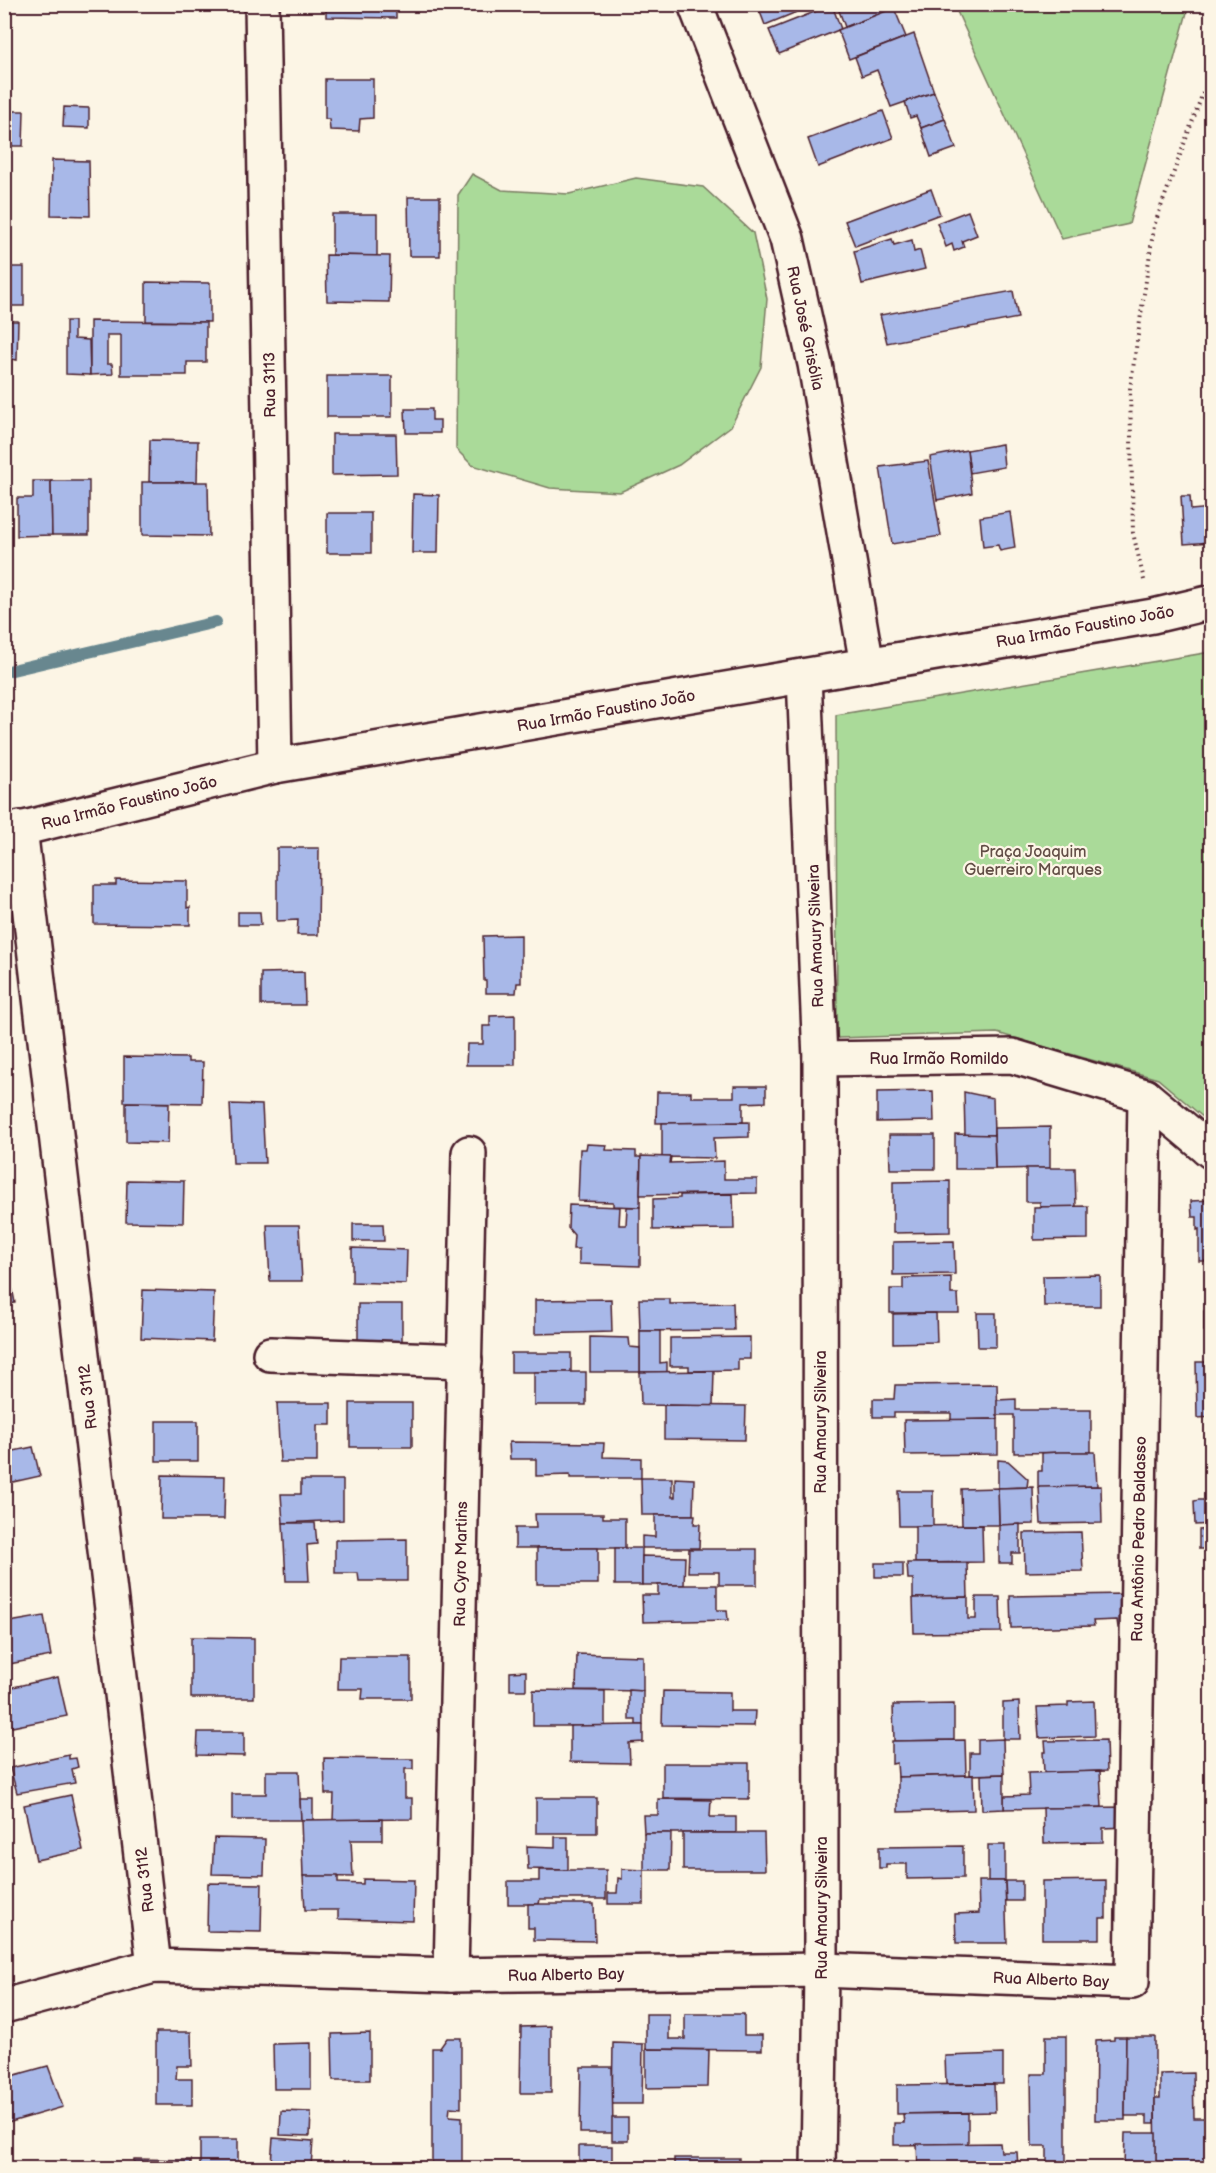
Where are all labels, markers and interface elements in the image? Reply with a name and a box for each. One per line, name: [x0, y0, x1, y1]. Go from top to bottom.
street label: Rua José Grisólia: [782, 264, 827, 392]
street label: Rua 3113: [260, 352, 281, 418]
street label: Rua Irmão Faustino João: [995, 602, 1176, 653]
street label: Rua Irmão Faustino João: [516, 686, 697, 737]
street label: Rua Irmão Faustino João: [39, 772, 219, 835]
park label: Praça Joaquim Guerreiro Marques: [964, 843, 1102, 880]
street label: Rua Amaury Silveira: [804, 864, 829, 1008]
street label: Rua Irmão Romildo: [869, 1050, 1009, 1069]
street label: Rua Amaury Silveira: [812, 1350, 831, 1494]
street label: Rua 3112: [75, 1363, 102, 1430]
street label: Rua Antônio Pedro Baldasso: [1128, 1436, 1151, 1642]
street label: Rua Cyro Martins: [451, 1501, 472, 1627]
street label: Rua Amaury Silveira: [813, 1836, 832, 1980]
street label: Rua 3112: [132, 1846, 159, 1913]
street label: Rua Alberto Bay: [508, 1965, 625, 1986]
street label: Rua Alberto Bay: [992, 1969, 1110, 1992]

